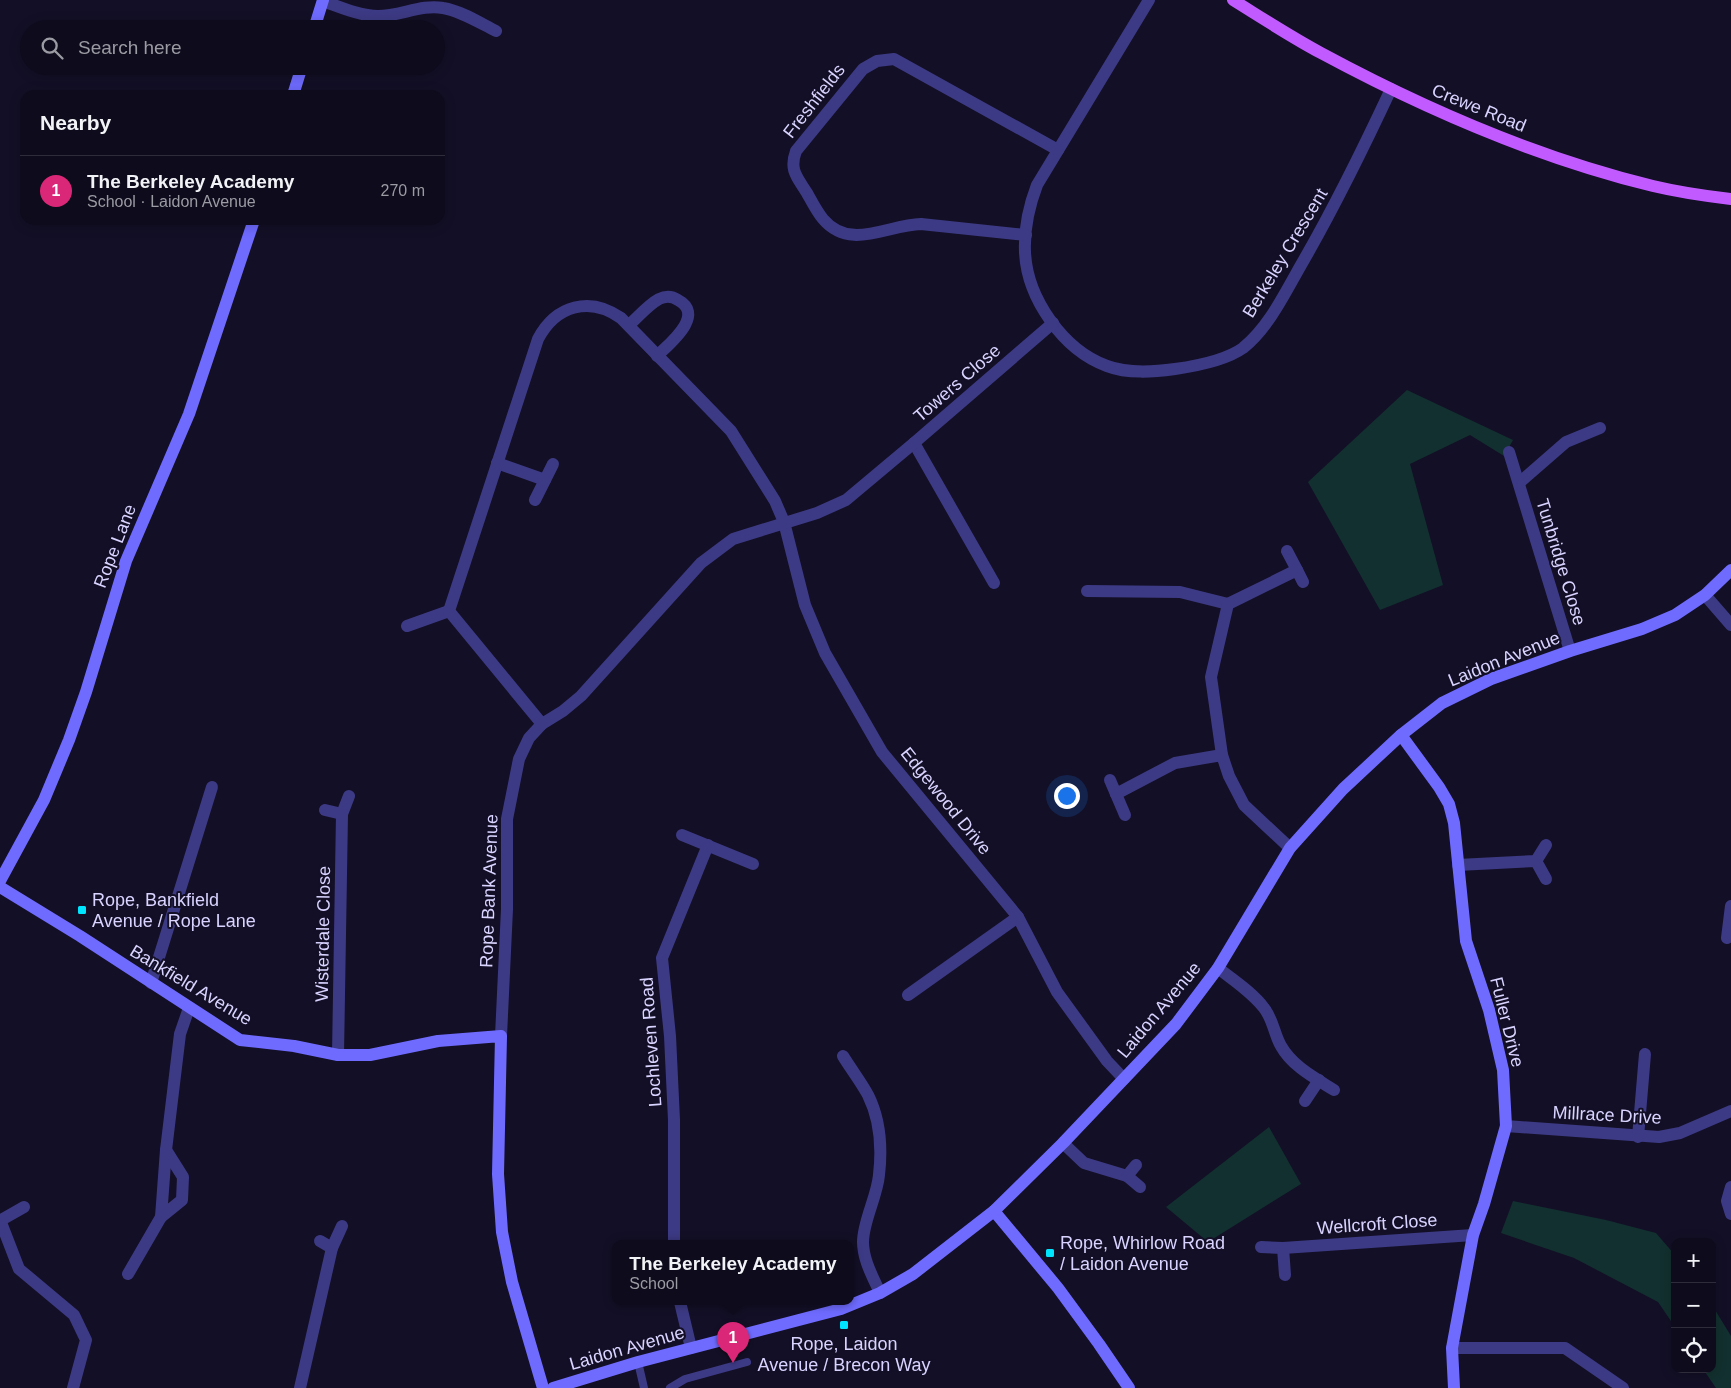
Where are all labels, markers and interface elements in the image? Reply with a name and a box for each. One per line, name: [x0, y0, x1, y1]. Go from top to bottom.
search box: [20, 20, 445, 75]
icon: search: [38, 34, 66, 62]
text: Search here: [78, 37, 182, 58]
street label: Freshfields: [779, 60, 849, 142]
street label: Crewe Road: [1429, 80, 1529, 136]
text: Nearby: [40, 111, 111, 134]
text: The Berkeley Academy: [87, 171, 294, 192]
text: 1: [52, 182, 60, 199]
text: 270 m: [381, 182, 425, 199]
street label: Berkeley Crescent: [1239, 185, 1331, 321]
text: School · Laidon Avenue: [87, 193, 256, 210]
street label: Towers Close: [910, 340, 1004, 426]
street label: Tunbridge Close: [1532, 496, 1590, 628]
street label: Rope Lane: [90, 501, 140, 591]
street label: Laidon Avenue: [1445, 627, 1563, 691]
street label: Edgewood Drive: [897, 743, 995, 859]
your location: [1054, 783, 1080, 809]
street label: Rope Bank Avenue: [476, 814, 502, 968]
street label: Wisterdale Close: [312, 866, 334, 1002]
place label: Rope, Bankfield Avenue / Rope Lane: [92, 890, 256, 931]
marker: Rope, Bankfield Avenue / Rope Lane: [76, 904, 88, 916]
street label: Bankfield Avenue: [126, 941, 256, 1029]
street label: Laidon Avenue: [1113, 958, 1205, 1062]
street label: Fuller Drive: [1486, 975, 1528, 1069]
street label: Lochleven Road: [636, 976, 666, 1108]
street label: Millrace Drive: [1552, 1102, 1662, 1128]
street label: Wellcroft Close: [1316, 1210, 1438, 1238]
place label: Rope, Whirlow Road / Laidon Avenue: [1060, 1233, 1225, 1274]
map controls: [1671, 1238, 1716, 1373]
button: +: [1671, 1238, 1716, 1283]
popup: [612, 1240, 854, 1305]
marker: Rope, Whirlow Road / Laidon Avenue: [1044, 1247, 1056, 1259]
text: The Berkeley Academy: [629, 1253, 837, 1274]
text: School: [629, 1275, 678, 1292]
button: −: [1671, 1283, 1716, 1328]
marker: Rope, Laidon Avenue / Brecon Way: [838, 1319, 850, 1331]
street label: Laidon Avenue: [567, 1322, 687, 1374]
pin: 1: [717, 1322, 749, 1363]
button: locate: [1671, 1328, 1716, 1373]
place label: Rope, Laidon Avenue / Brecon Way: [757, 1334, 931, 1375]

